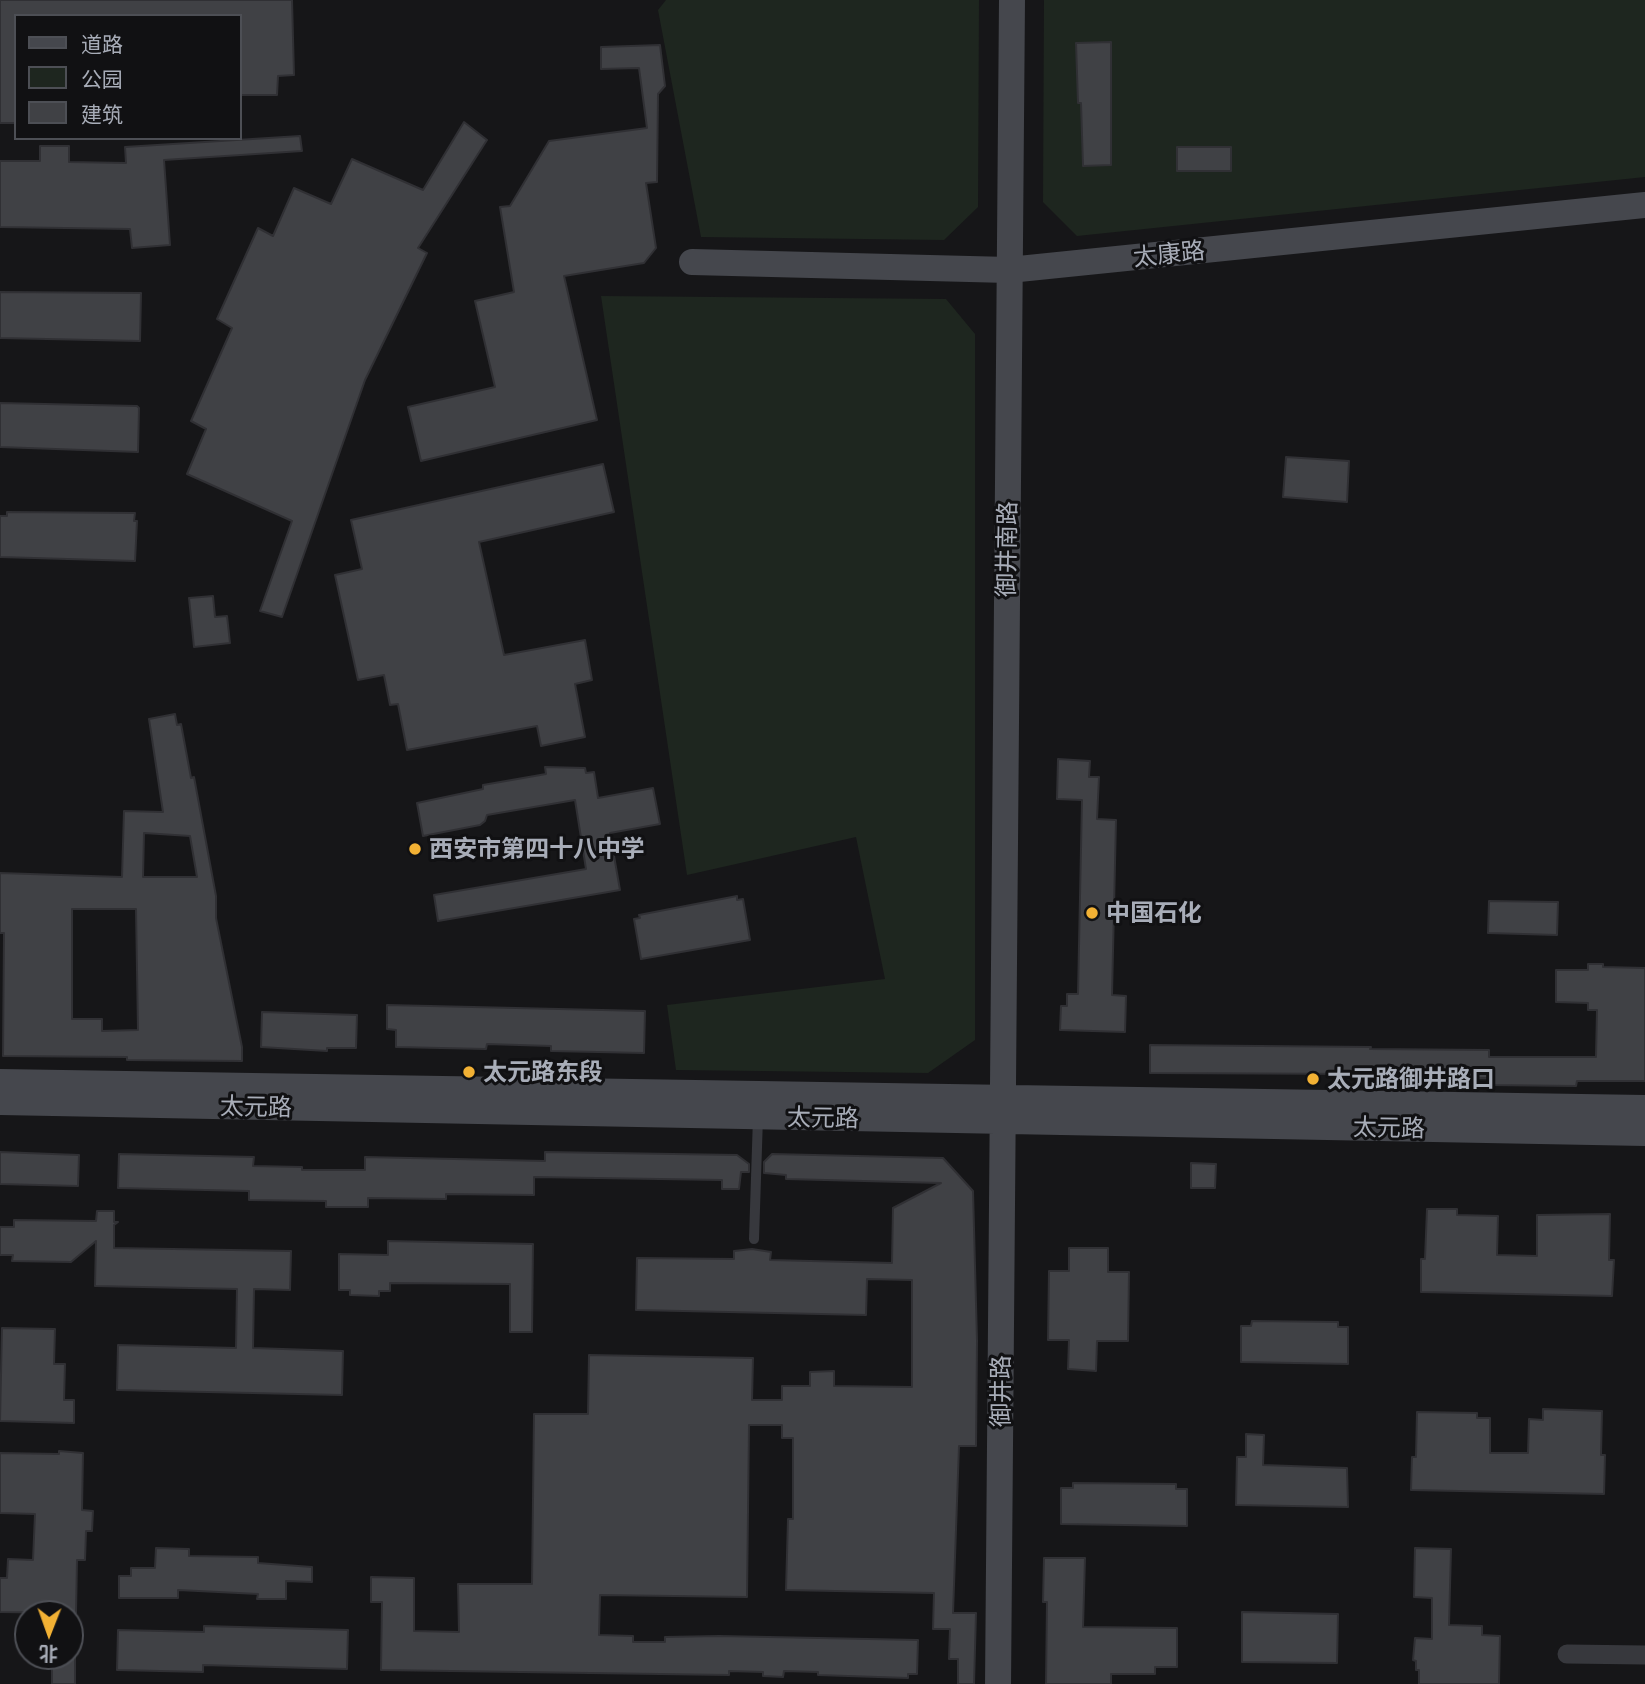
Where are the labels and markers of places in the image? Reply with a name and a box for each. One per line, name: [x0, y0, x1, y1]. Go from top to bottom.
place label: 西安市第四十八中学: [429, 835, 645, 863]
marker: 西安市第四十八中学: [407, 841, 423, 857]
place label: 中国石化: [1106, 899, 1202, 927]
marker: 中国石化: [1084, 905, 1100, 921]
place label: 太元路东段: [483, 1058, 603, 1086]
marker: 太元路东段: [461, 1064, 477, 1080]
place label: 太元路御井路口: [1327, 1065, 1495, 1093]
marker: 太元路御井路口: [1305, 1071, 1321, 1087]

